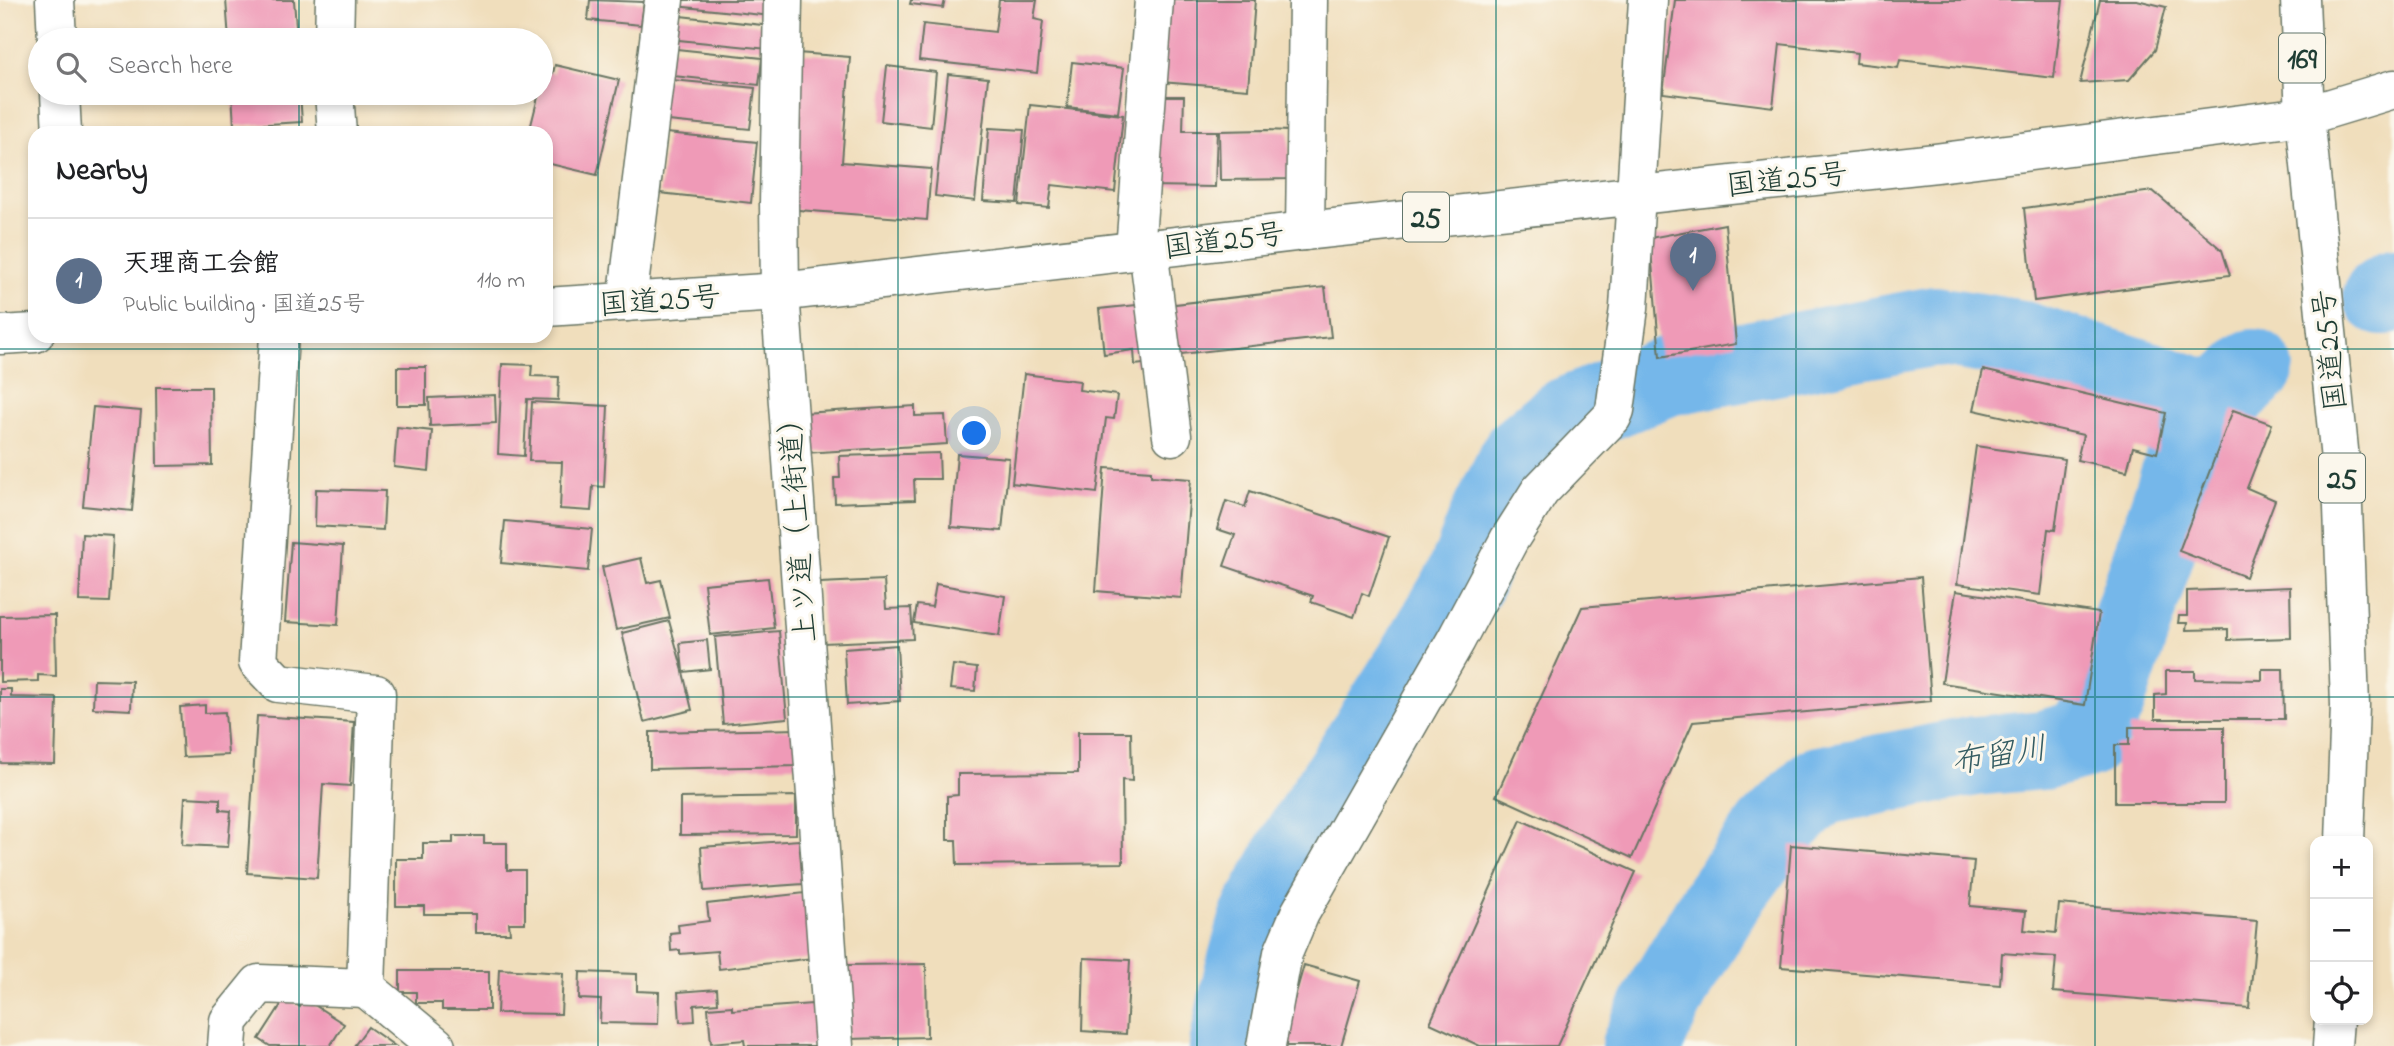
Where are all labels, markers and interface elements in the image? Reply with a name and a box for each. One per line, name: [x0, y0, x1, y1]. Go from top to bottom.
search box: [28, 28, 553, 105]
road number: 169: [2279, 34, 2325, 82]
icon: search: [52, 48, 90, 86]
text: Search here: [108, 48, 233, 86]
text: Nearby: [56, 150, 148, 194]
street label: 国道25号: [1724, 154, 1850, 210]
road number: 25: [1403, 192, 1449, 242]
street label: 国道25号: [1161, 214, 1288, 272]
pin: 1: [1670, 233, 1716, 291]
text: 天理商工会館: [123, 246, 279, 284]
text: 1: [75, 265, 83, 298]
text: 110 m: [477, 265, 525, 298]
street label: 国道25号: [598, 277, 723, 329]
street label: 国道25号: [2304, 287, 2360, 413]
text: Public building · 国道25号: [123, 289, 365, 322]
street label: 上ツ道（上街道）: [770, 402, 830, 644]
your location: [957, 416, 991, 450]
road number: 25: [2319, 454, 2365, 503]
water label: 布留川: [1948, 727, 2051, 788]
map controls: [2310, 836, 2373, 1025]
button: +: [2310, 836, 2373, 899]
button: −: [2310, 899, 2373, 962]
button: locate: [2310, 962, 2373, 1025]

